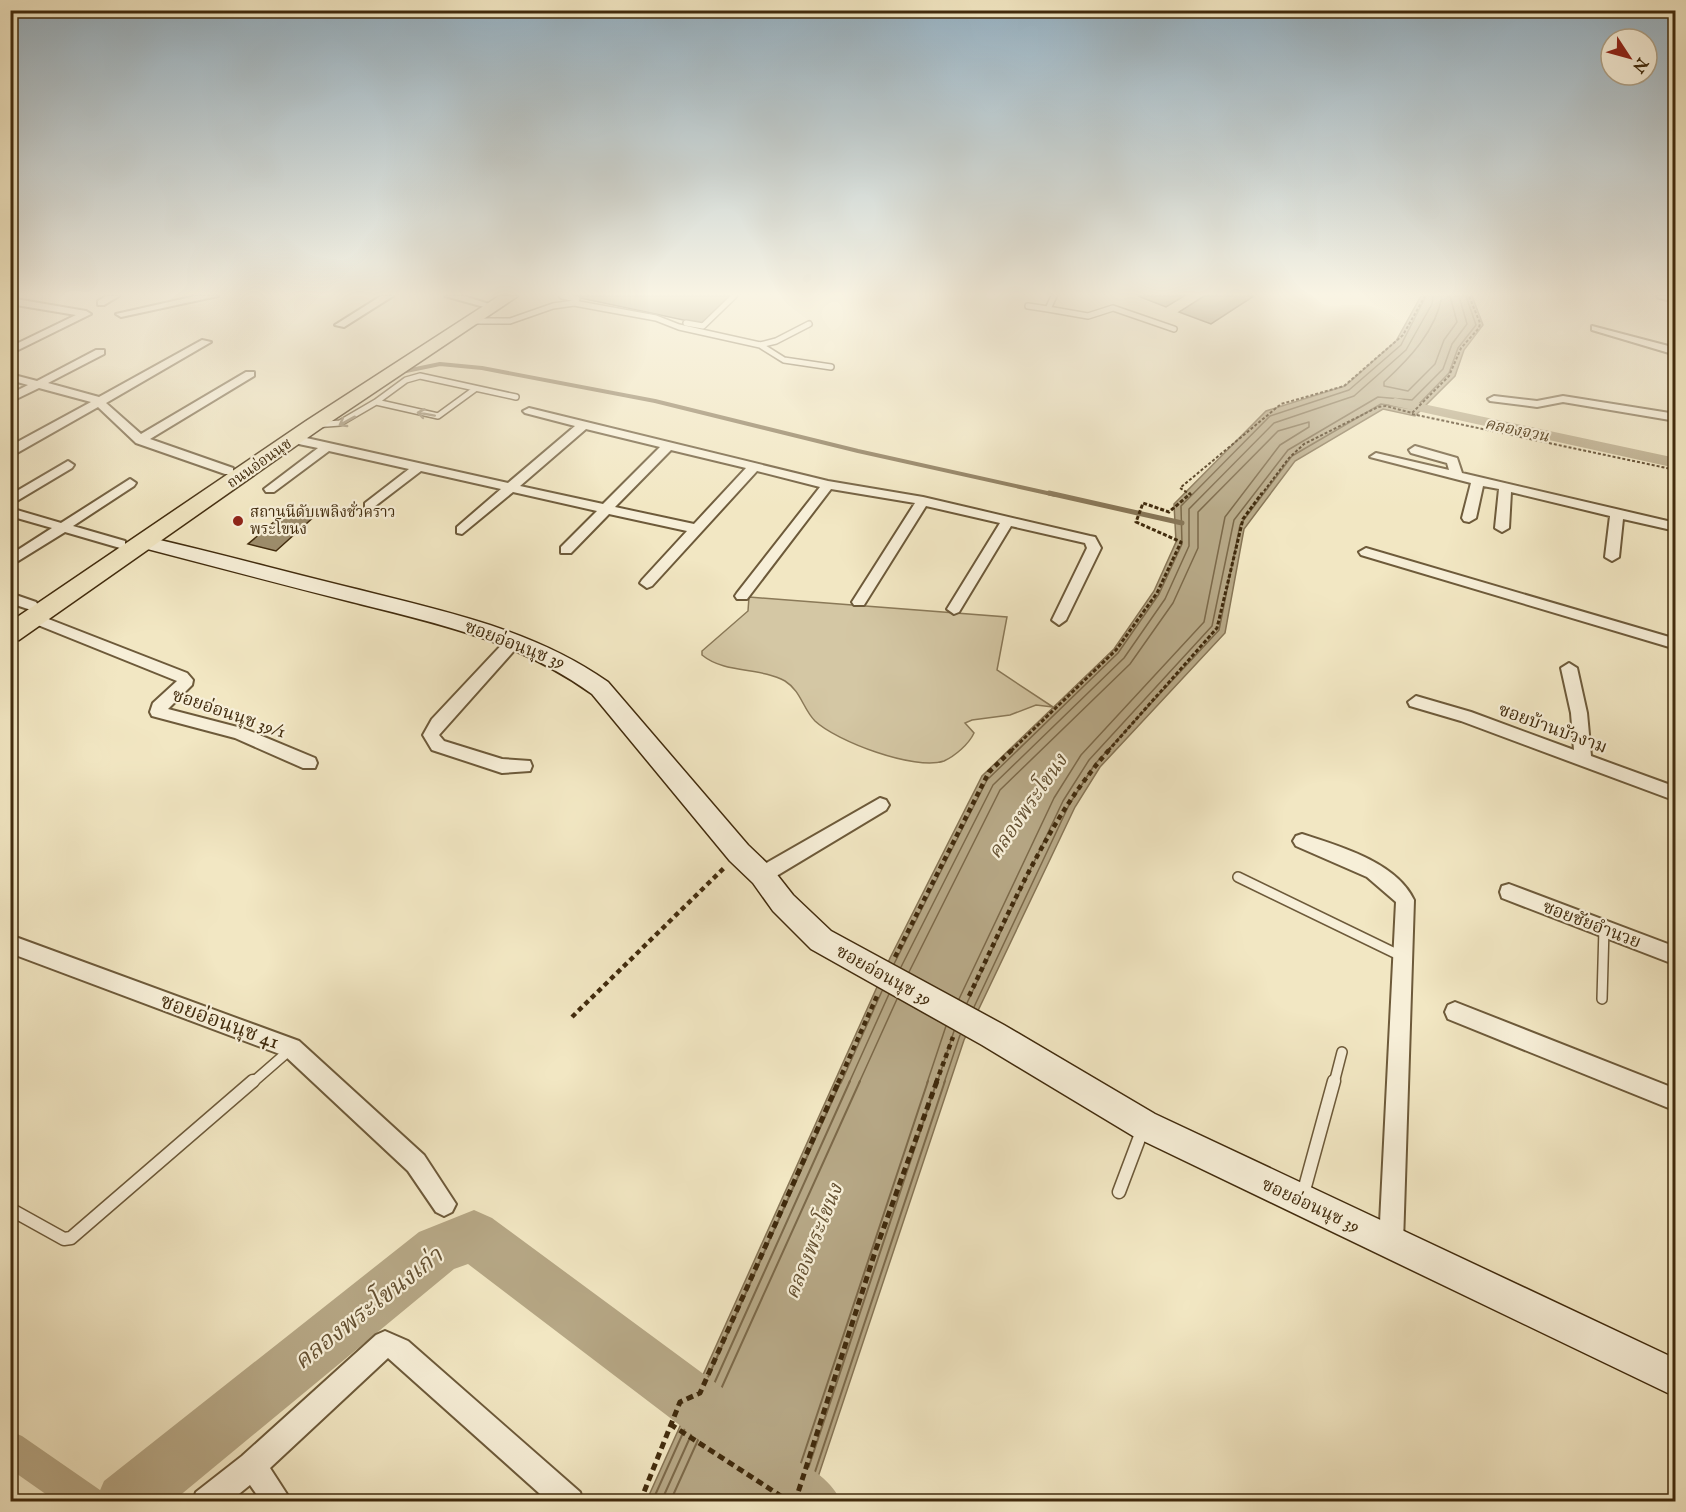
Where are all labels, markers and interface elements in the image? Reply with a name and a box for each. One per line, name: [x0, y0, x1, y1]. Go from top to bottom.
north arrow: [1599, 27, 1659, 87]
text: N: [1627, 52, 1652, 76]
one-way arrow: [416, 408, 436, 419]
water label: คลองจวน: [1483, 414, 1551, 448]
one-way arrow: [338, 416, 356, 427]
street label: ถนนอ่อนนุช: [223, 434, 296, 494]
place label: สถานนีดับเพลิงชั่วคราว พระโขนง: [250, 501, 395, 539]
marker: สถานนีดับเพลิงชั่วคราว พระโขนง: [231, 514, 245, 528]
street label: ซอยอ่อนนุช 39: [461, 616, 568, 675]
street label: ซอยอ่อนนุช 39/1: [169, 684, 288, 745]
street label: ซอยบ้านบัวงาม: [1495, 699, 1610, 760]
water label: คลองพระโขนง: [980, 747, 1074, 864]
street label: ซอยชัยอำนวย: [1539, 896, 1644, 955]
street label: ซอยอ่อนนุช 39: [831, 941, 935, 1012]
street label: ซอยอ่อนนุช 41: [156, 988, 283, 1056]
street label: ซอยอ่อนนุช 39: [1258, 1174, 1363, 1239]
water label: คลองพระโขนง: [777, 1178, 849, 1303]
water label: คลองพระโขนงเก่า: [286, 1238, 451, 1377]

